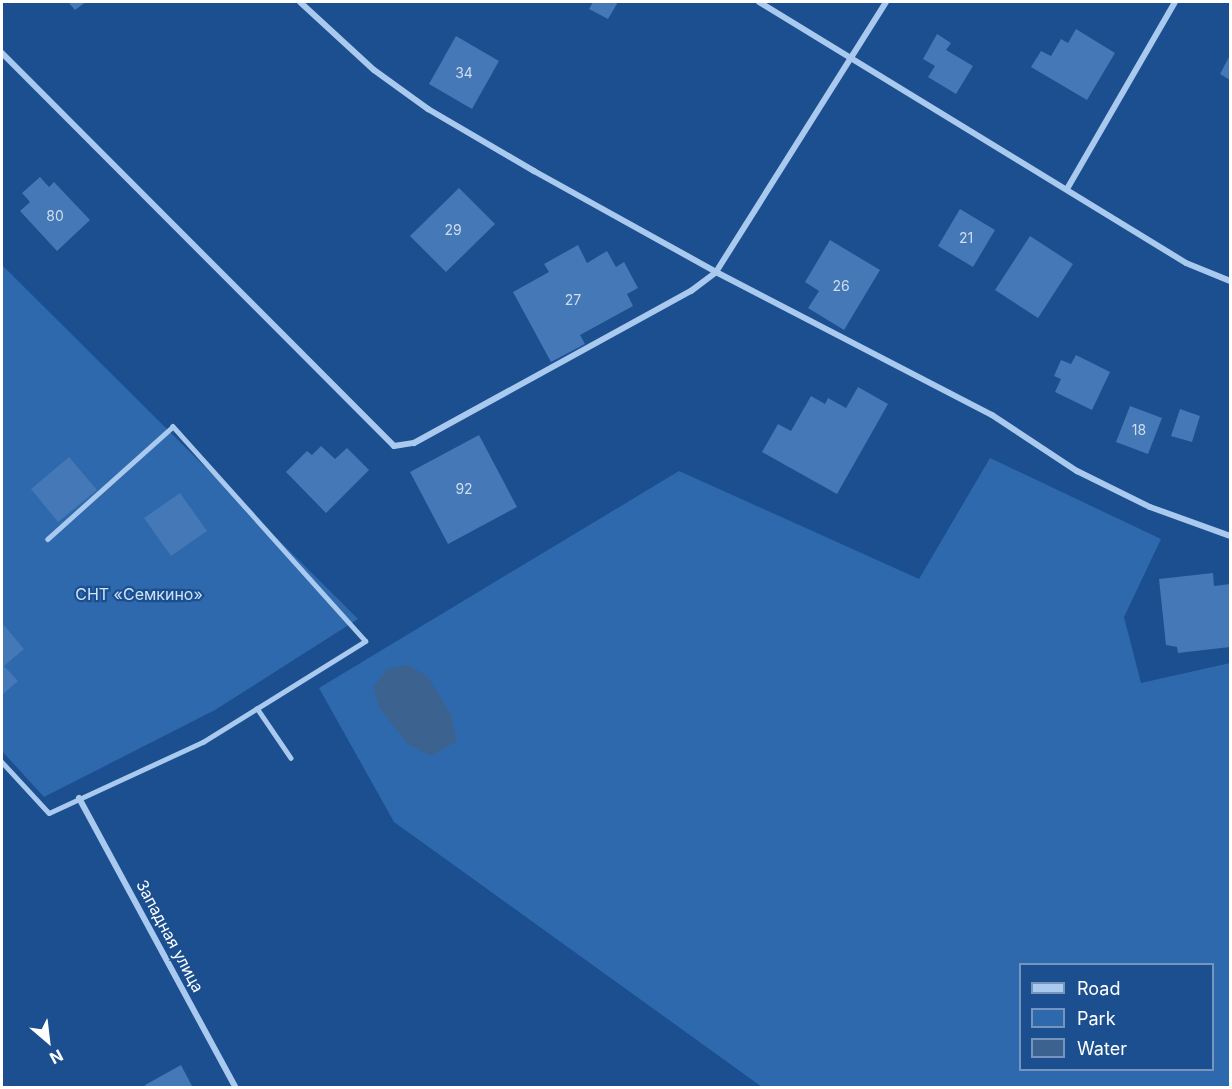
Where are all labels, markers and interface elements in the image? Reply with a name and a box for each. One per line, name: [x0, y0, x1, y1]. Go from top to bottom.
house number: 34: [455, 65, 473, 81]
house number: 80: [46, 208, 64, 224]
house number: 29: [444, 222, 462, 238]
house number: 21: [959, 230, 973, 246]
house number: 26: [832, 278, 850, 294]
house number: 27: [565, 292, 581, 308]
house number: 18: [1132, 422, 1146, 438]
house number: 92: [455, 481, 473, 497]
park label: СНТ «Семкино»: [75, 584, 203, 604]
street label: Западная улица: [132, 876, 208, 996]
legend: [1019, 963, 1214, 1071]
text: Road: [1077, 978, 1120, 999]
text: Park: [1077, 1008, 1116, 1029]
north arrow: [18, 1011, 78, 1071]
text: Water: [1077, 1038, 1127, 1059]
text: N: [46, 1045, 67, 1069]

